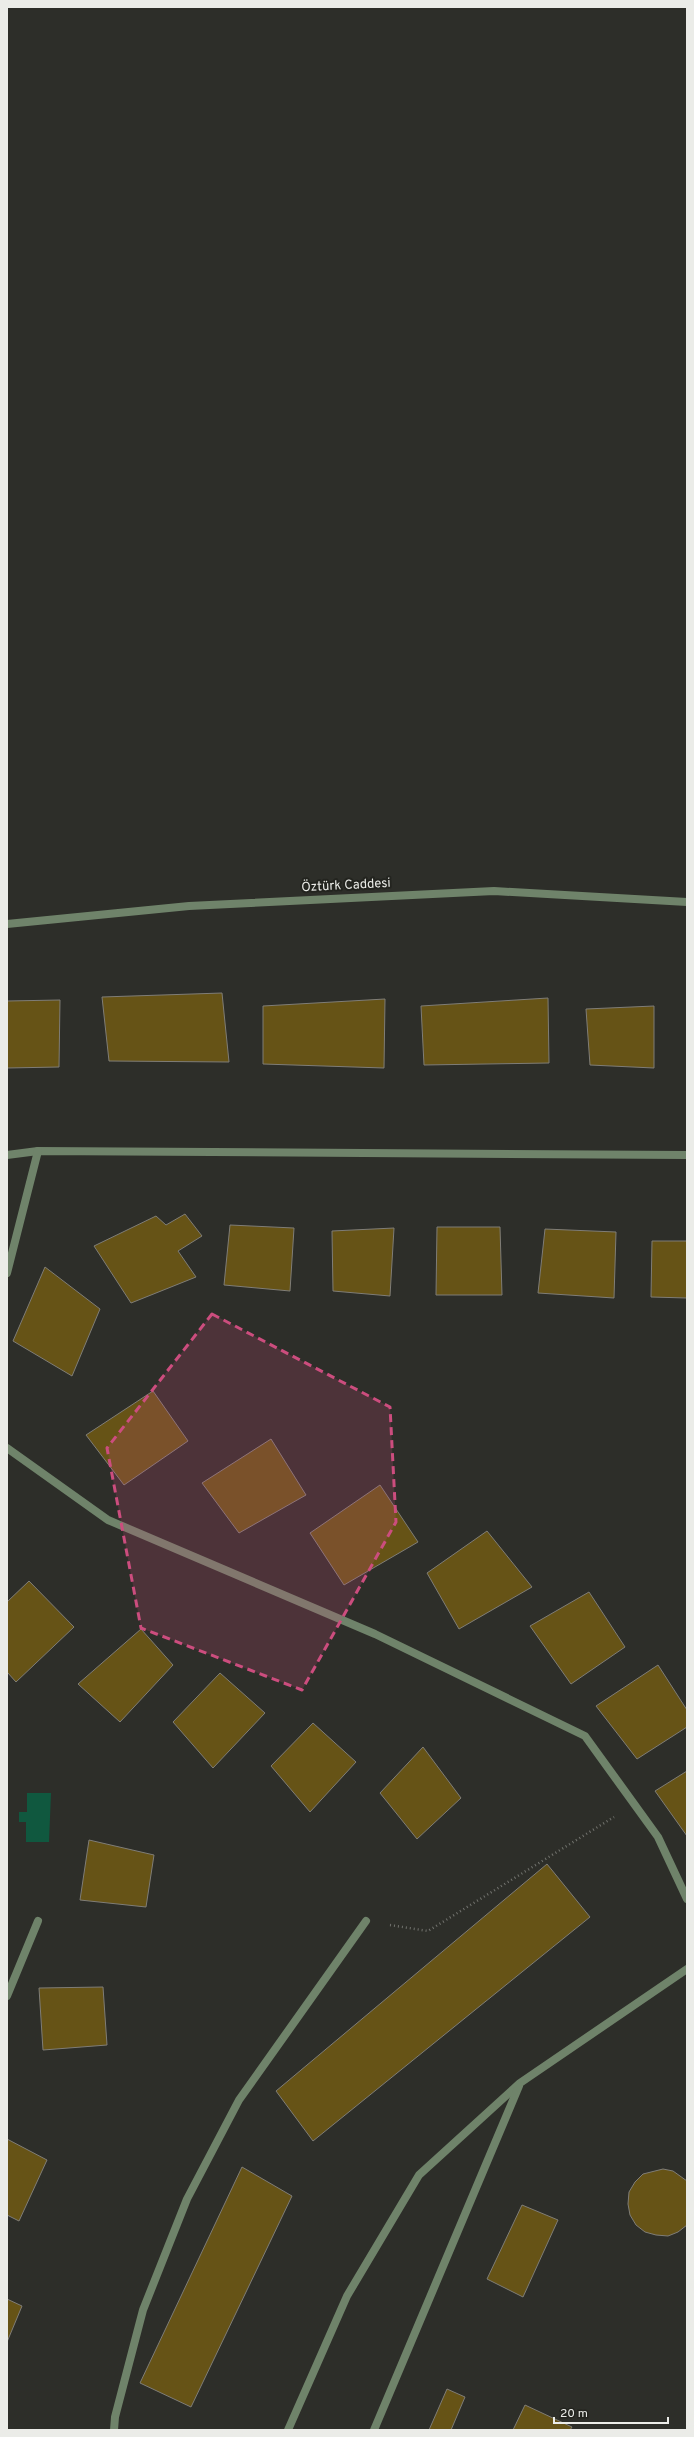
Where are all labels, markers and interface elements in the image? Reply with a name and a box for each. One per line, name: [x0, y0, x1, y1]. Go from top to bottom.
street label: Öztürk Caddesi: [301, 874, 391, 896]
scale bar: [554, 2399, 668, 2425]
text: 20 m: [560, 2406, 588, 2422]

